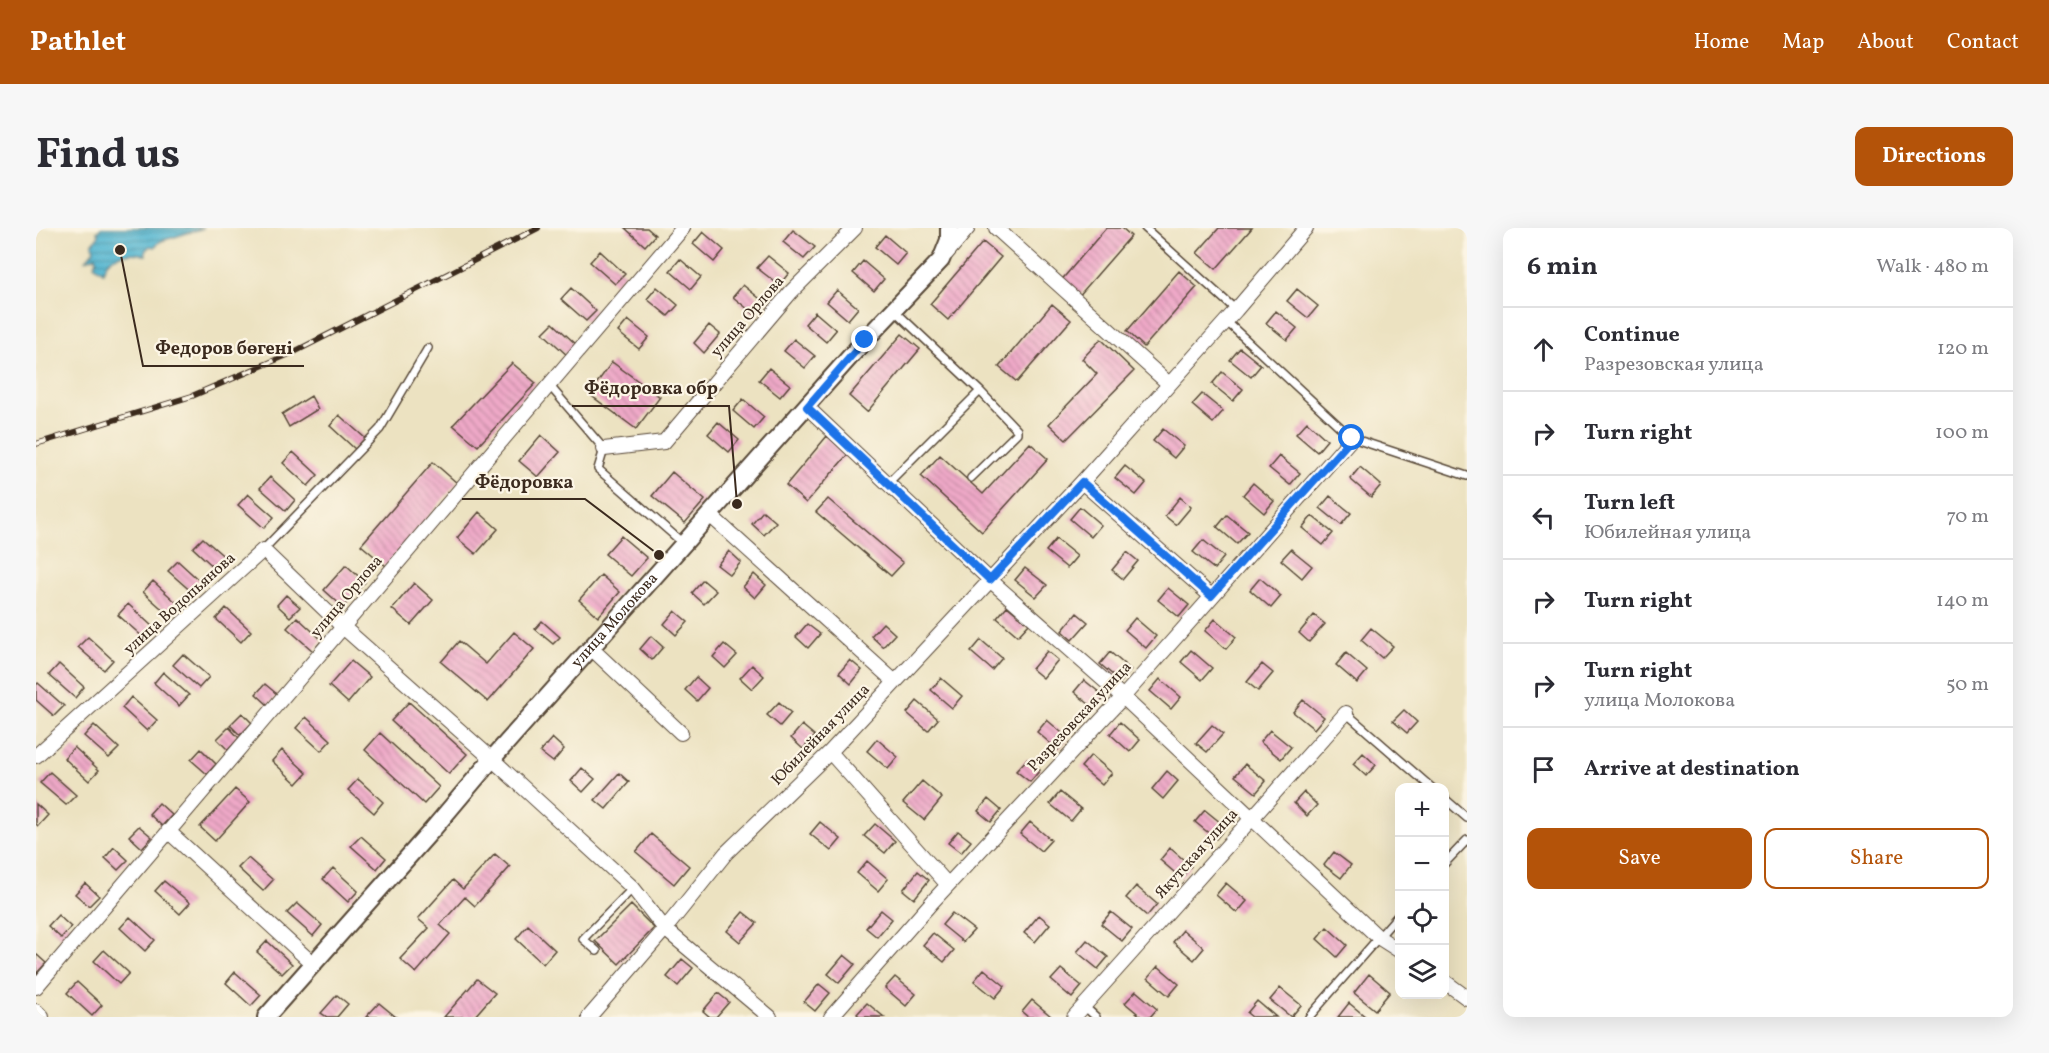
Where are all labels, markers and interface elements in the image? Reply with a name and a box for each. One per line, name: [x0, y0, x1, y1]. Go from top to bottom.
text: Pathlet: [30, 23, 126, 62]
text: Home: [1694, 28, 1749, 57]
text: Map: [1782, 28, 1824, 57]
text: About: [1857, 28, 1914, 57]
text: Contact: [1947, 28, 2019, 57]
text: Find us: [36, 127, 180, 186]
button: Directions: [1855, 127, 2013, 186]
text: 6 min: [1527, 249, 1598, 285]
text: Walk · 480 m: [1876, 253, 1989, 281]
street label: улица Орлова: [706, 271, 790, 363]
text: Continue: [1584, 320, 1680, 351]
route end: [851, 326, 877, 352]
callout: Федоров бөгені: [143, 330, 304, 366]
icon: ahead: [1527, 333, 1560, 366]
text: 120 m: [1937, 335, 1989, 363]
text: Федоров бөгені: [155, 337, 293, 362]
text: Разрезовская улица: [1584, 351, 1764, 379]
callout: Фёдоровка обр: [572, 370, 729, 406]
text: Фёдоровка обр: [584, 377, 718, 402]
icon: right: [1527, 417, 1560, 450]
text: Turn right: [1584, 418, 1692, 449]
text: 100 m: [1935, 419, 1989, 447]
route start: [1338, 424, 1364, 450]
callout: Фёдоровка: [462, 463, 585, 499]
text: Фёдоровка: [475, 471, 573, 496]
text: Turn left: [1584, 488, 1675, 519]
icon: left: [1527, 501, 1560, 534]
text: 70 m: [1946, 503, 1989, 531]
text: Юбилейная улица: [1584, 519, 1751, 547]
street label: улица Водопьянова: [119, 548, 241, 660]
street label: улица Орлова: [306, 551, 388, 643]
street label: улица Молокова: [567, 568, 663, 673]
icon: right: [1527, 585, 1560, 618]
text: Turn right: [1584, 586, 1692, 617]
text: 140 m: [1936, 587, 1989, 615]
text: Turn right: [1584, 656, 1692, 687]
street label: Разрезовская улица: [1023, 657, 1137, 777]
icon: right: [1527, 669, 1560, 702]
text: 50 m: [1946, 671, 1989, 699]
street label: Юбилейная улица: [767, 679, 875, 791]
text: улица Молокова: [1584, 687, 1735, 715]
icon: arrive: [1527, 753, 1560, 786]
text: Arrive at destination: [1584, 754, 1800, 785]
map controls: [1395, 783, 1449, 999]
button: +: [1395, 783, 1449, 837]
street label: Якутская улица: [1150, 804, 1244, 904]
button: Save: [1527, 828, 1752, 889]
button: Share: [1764, 828, 1989, 889]
button: −: [1395, 837, 1449, 891]
button: locate: [1395, 891, 1449, 945]
button: layers: [1395, 945, 1449, 999]

